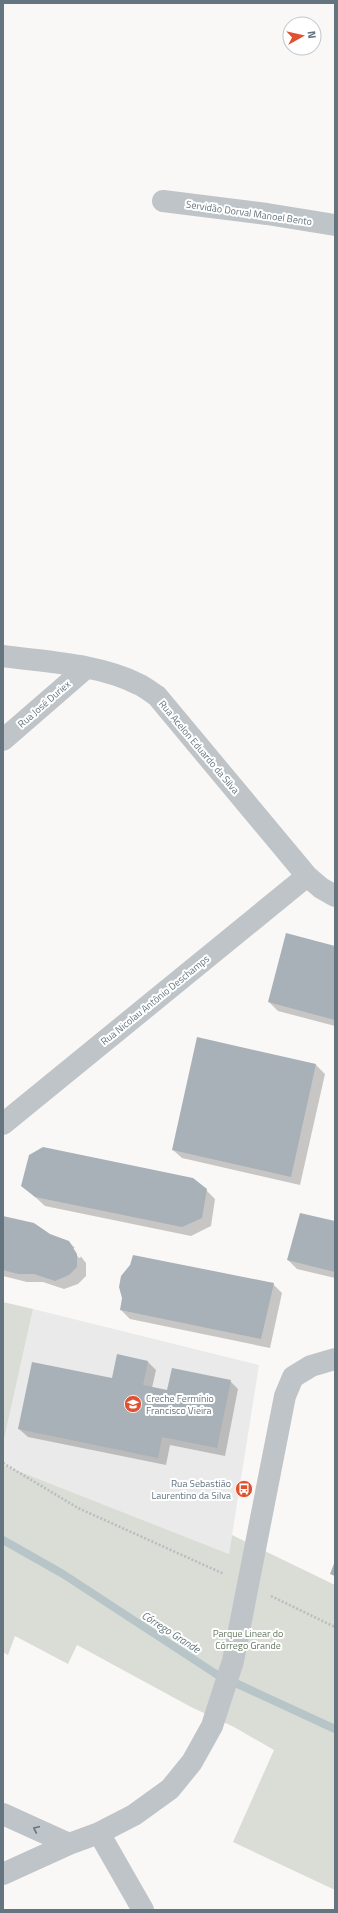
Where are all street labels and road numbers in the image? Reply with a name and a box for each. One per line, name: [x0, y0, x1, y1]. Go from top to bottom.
street label: Servidão Dorval Manoel Bento: [185, 197, 313, 229]
street label: Rua José Duriex: [14, 677, 74, 731]
street label: Rua Acelon Eduardo da Silva: [155, 697, 243, 797]
street label: Rua Nicolau Antônio Deschamps: [97, 951, 213, 1049]

